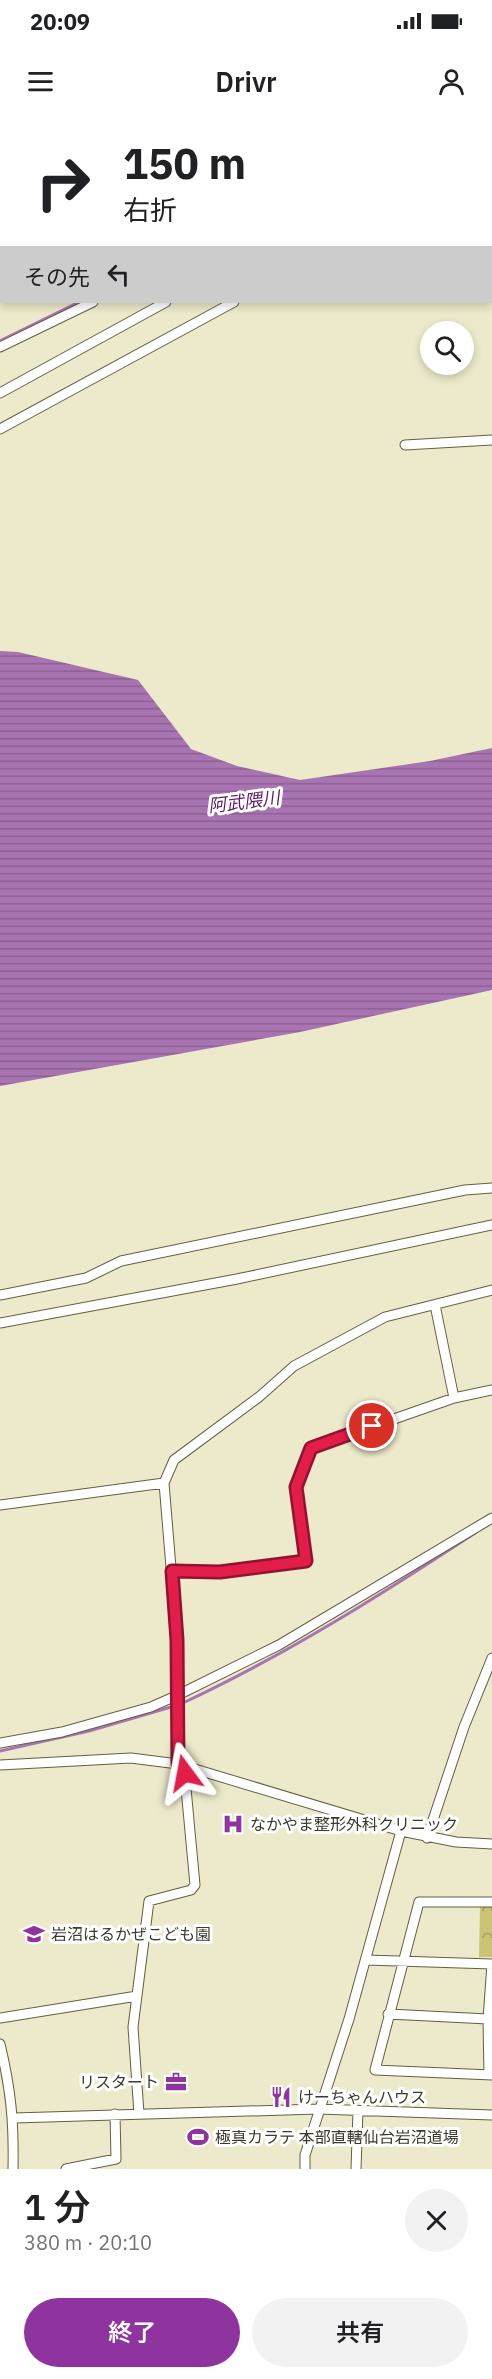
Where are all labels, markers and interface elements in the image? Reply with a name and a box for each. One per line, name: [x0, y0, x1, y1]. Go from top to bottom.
text: 20:09: [30, 7, 90, 36]
text: Drivr: [215, 64, 277, 99]
icon: menu: [24, 65, 57, 98]
icon: person: [435, 65, 468, 98]
text: 150 m: [123, 136, 246, 191]
icon: right: [24, 144, 102, 222]
text: 右折: [123, 192, 177, 227]
icon: left: [102, 258, 135, 291]
text: その先: [24, 262, 90, 291]
map controls: [420, 321, 474, 375]
button: search: [420, 321, 474, 375]
water label: 阿武隈川: [207, 785, 283, 817]
pin: [346, 1400, 397, 1451]
icon: arrive: [355, 1409, 388, 1442]
position arrow: [153, 1741, 217, 1805]
hospital icon: なかやま整形外科クリニック: [221, 1812, 245, 1836]
place label: なかやま整形外科クリニック: [250, 1814, 458, 1834]
school or university icon: 岩沼はるかぜこども園: [22, 1922, 46, 1946]
place label: 岩沼はるかぜこども園: [51, 1924, 211, 1944]
office icon: リスタート: [164, 2070, 188, 2094]
place label: リスタート: [79, 2072, 159, 2092]
restaurant icon: けーちゃんハウス: [269, 2085, 293, 2109]
place label: けーちゃんハウス: [298, 2087, 426, 2107]
sports icon: 極真カラテ 本部直轄仙台岩沼道場: [186, 2125, 210, 2149]
place label: 極真カラテ 本部直轄仙台岩沼道場: [215, 2127, 459, 2147]
text: 1 分: [24, 2183, 90, 2230]
button: close: [405, 2189, 468, 2252]
text: 380 m · 20:10: [24, 2229, 152, 2256]
button: 終了: [24, 2298, 240, 2367]
button: 共有: [252, 2298, 468, 2367]

